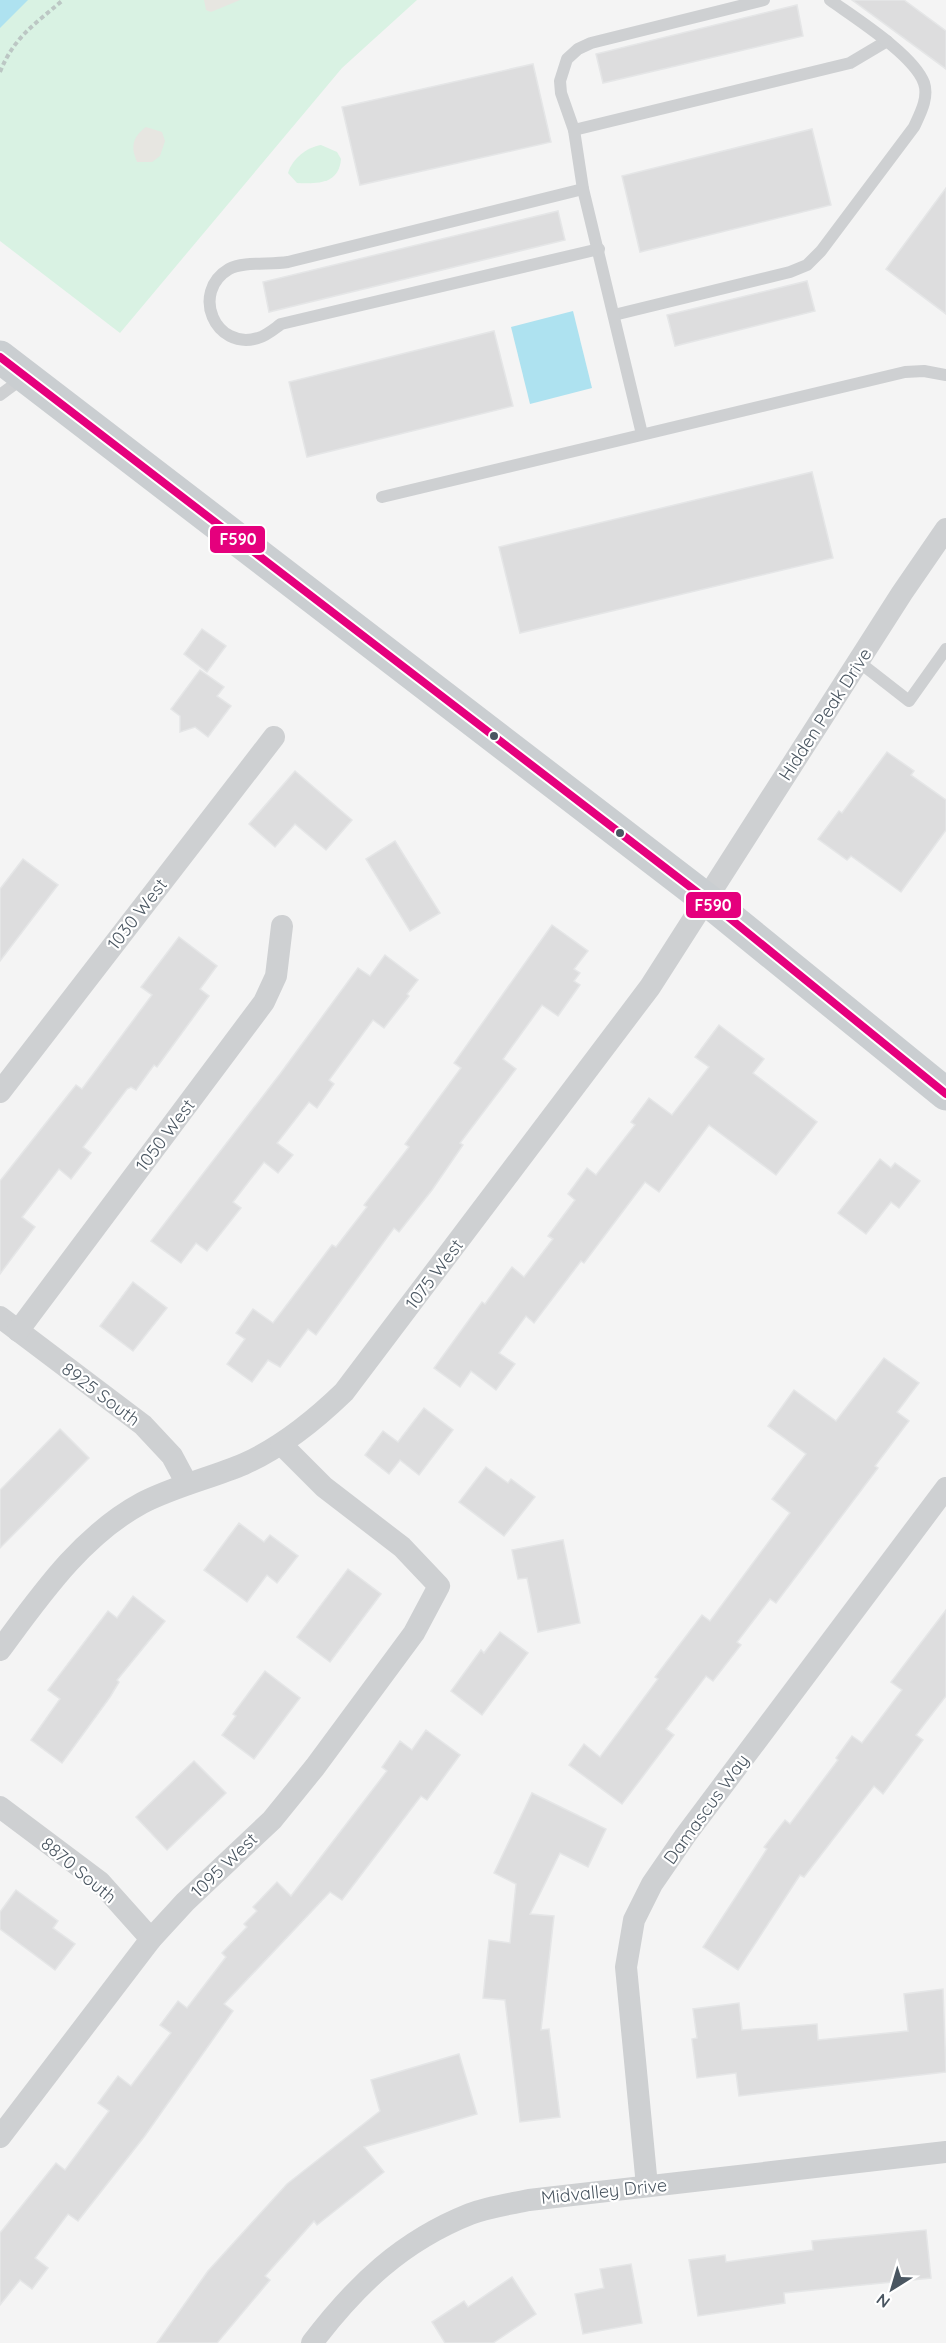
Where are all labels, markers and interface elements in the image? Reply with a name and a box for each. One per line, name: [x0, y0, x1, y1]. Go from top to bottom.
line badge: F590: [209, 525, 266, 554]
text: F590: [219, 529, 257, 549]
street label: Hidden Peak Drive: [774, 643, 876, 785]
unlabelled marker: [488, 730, 500, 742]
unlabelled marker: [614, 827, 626, 839]
street label: 1030 West: [102, 874, 172, 954]
line badge: F590: [685, 891, 742, 919]
text: F590: [694, 895, 732, 915]
street label: 1050 West: [130, 1094, 200, 1176]
street label: 1075 West: [400, 1234, 468, 1314]
street label: 8925 South: [57, 1357, 145, 1431]
street label: Damascus Way: [658, 1749, 754, 1869]
street label: 1095 West: [186, 1828, 262, 1902]
street label: 8870 South: [37, 1832, 121, 1908]
street label: Midvalley Drive: [540, 2173, 668, 2209]
north arrow: [862, 2259, 922, 2319]
text: N: [872, 2289, 894, 2313]

